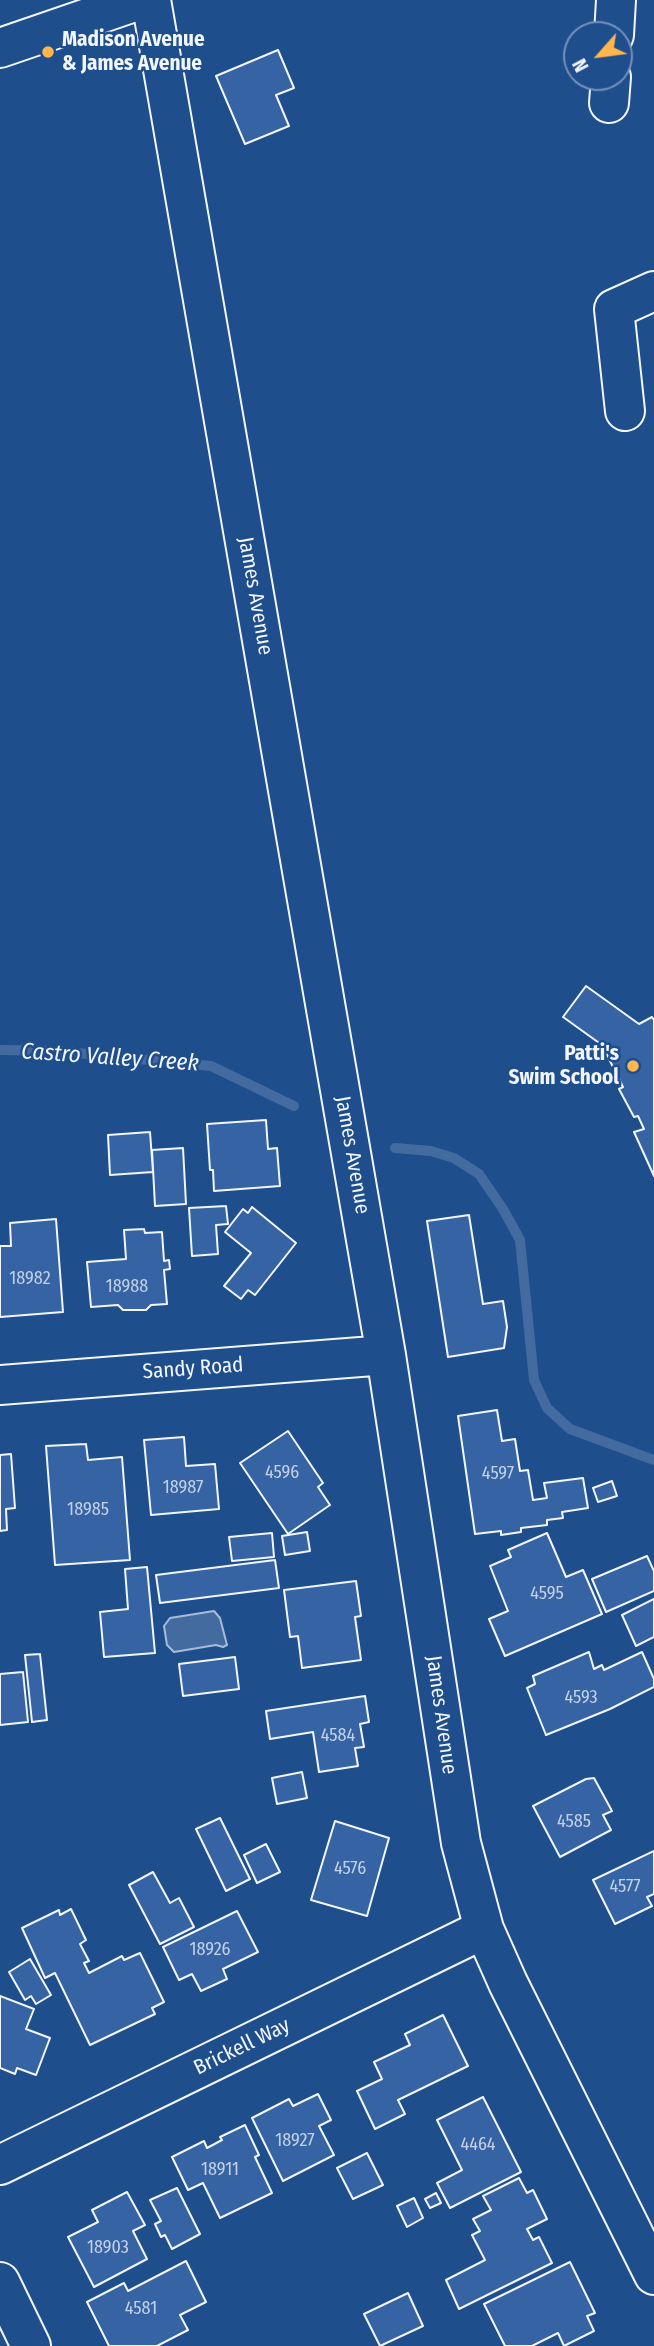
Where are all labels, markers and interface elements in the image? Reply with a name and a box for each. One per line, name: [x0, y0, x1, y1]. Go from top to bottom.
north arrow: [563, 21, 633, 91]
place label: Madison Avenue & James Avenue: [62, 27, 205, 77]
marker: Madison Avenue & James Avenue: [40, 44, 56, 60]
text: N: [568, 55, 594, 76]
street label: James Avenue: [232, 535, 278, 657]
water label: Castro Valley Creek: [20, 1038, 200, 1078]
place label: Patti's Swim School: [509, 1041, 619, 1091]
marker: Patti's Swim School: [625, 1058, 641, 1074]
street label: James Avenue: [329, 1094, 375, 1216]
house number: 18982: [9, 1268, 51, 1290]
house number: 18988: [106, 1276, 148, 1298]
street label: Sandy Road: [142, 1353, 244, 1385]
house number: 4596: [265, 1462, 299, 1484]
house number: 4597: [482, 1463, 514, 1485]
house number: 18987: [163, 1477, 203, 1499]
house number: 18985: [67, 1499, 109, 1521]
house number: 4595: [530, 1583, 564, 1605]
street label: James Avenue: [420, 1654, 462, 1776]
house number: 4593: [564, 1687, 598, 1709]
house number: 4584: [321, 1725, 355, 1747]
house number: 4585: [557, 1811, 591, 1833]
house number: 4576: [334, 1858, 366, 1880]
house number: 4577: [609, 1876, 641, 1898]
house number: 18926: [189, 1939, 231, 1961]
street label: Brickell Way: [190, 2013, 294, 2081]
house number: 18927: [275, 2130, 315, 2152]
house number: 4464: [460, 2134, 496, 2156]
house number: 18911: [201, 2159, 239, 2181]
house number: 18903: [87, 2237, 129, 2259]
house number: 4581: [125, 2298, 157, 2320]

